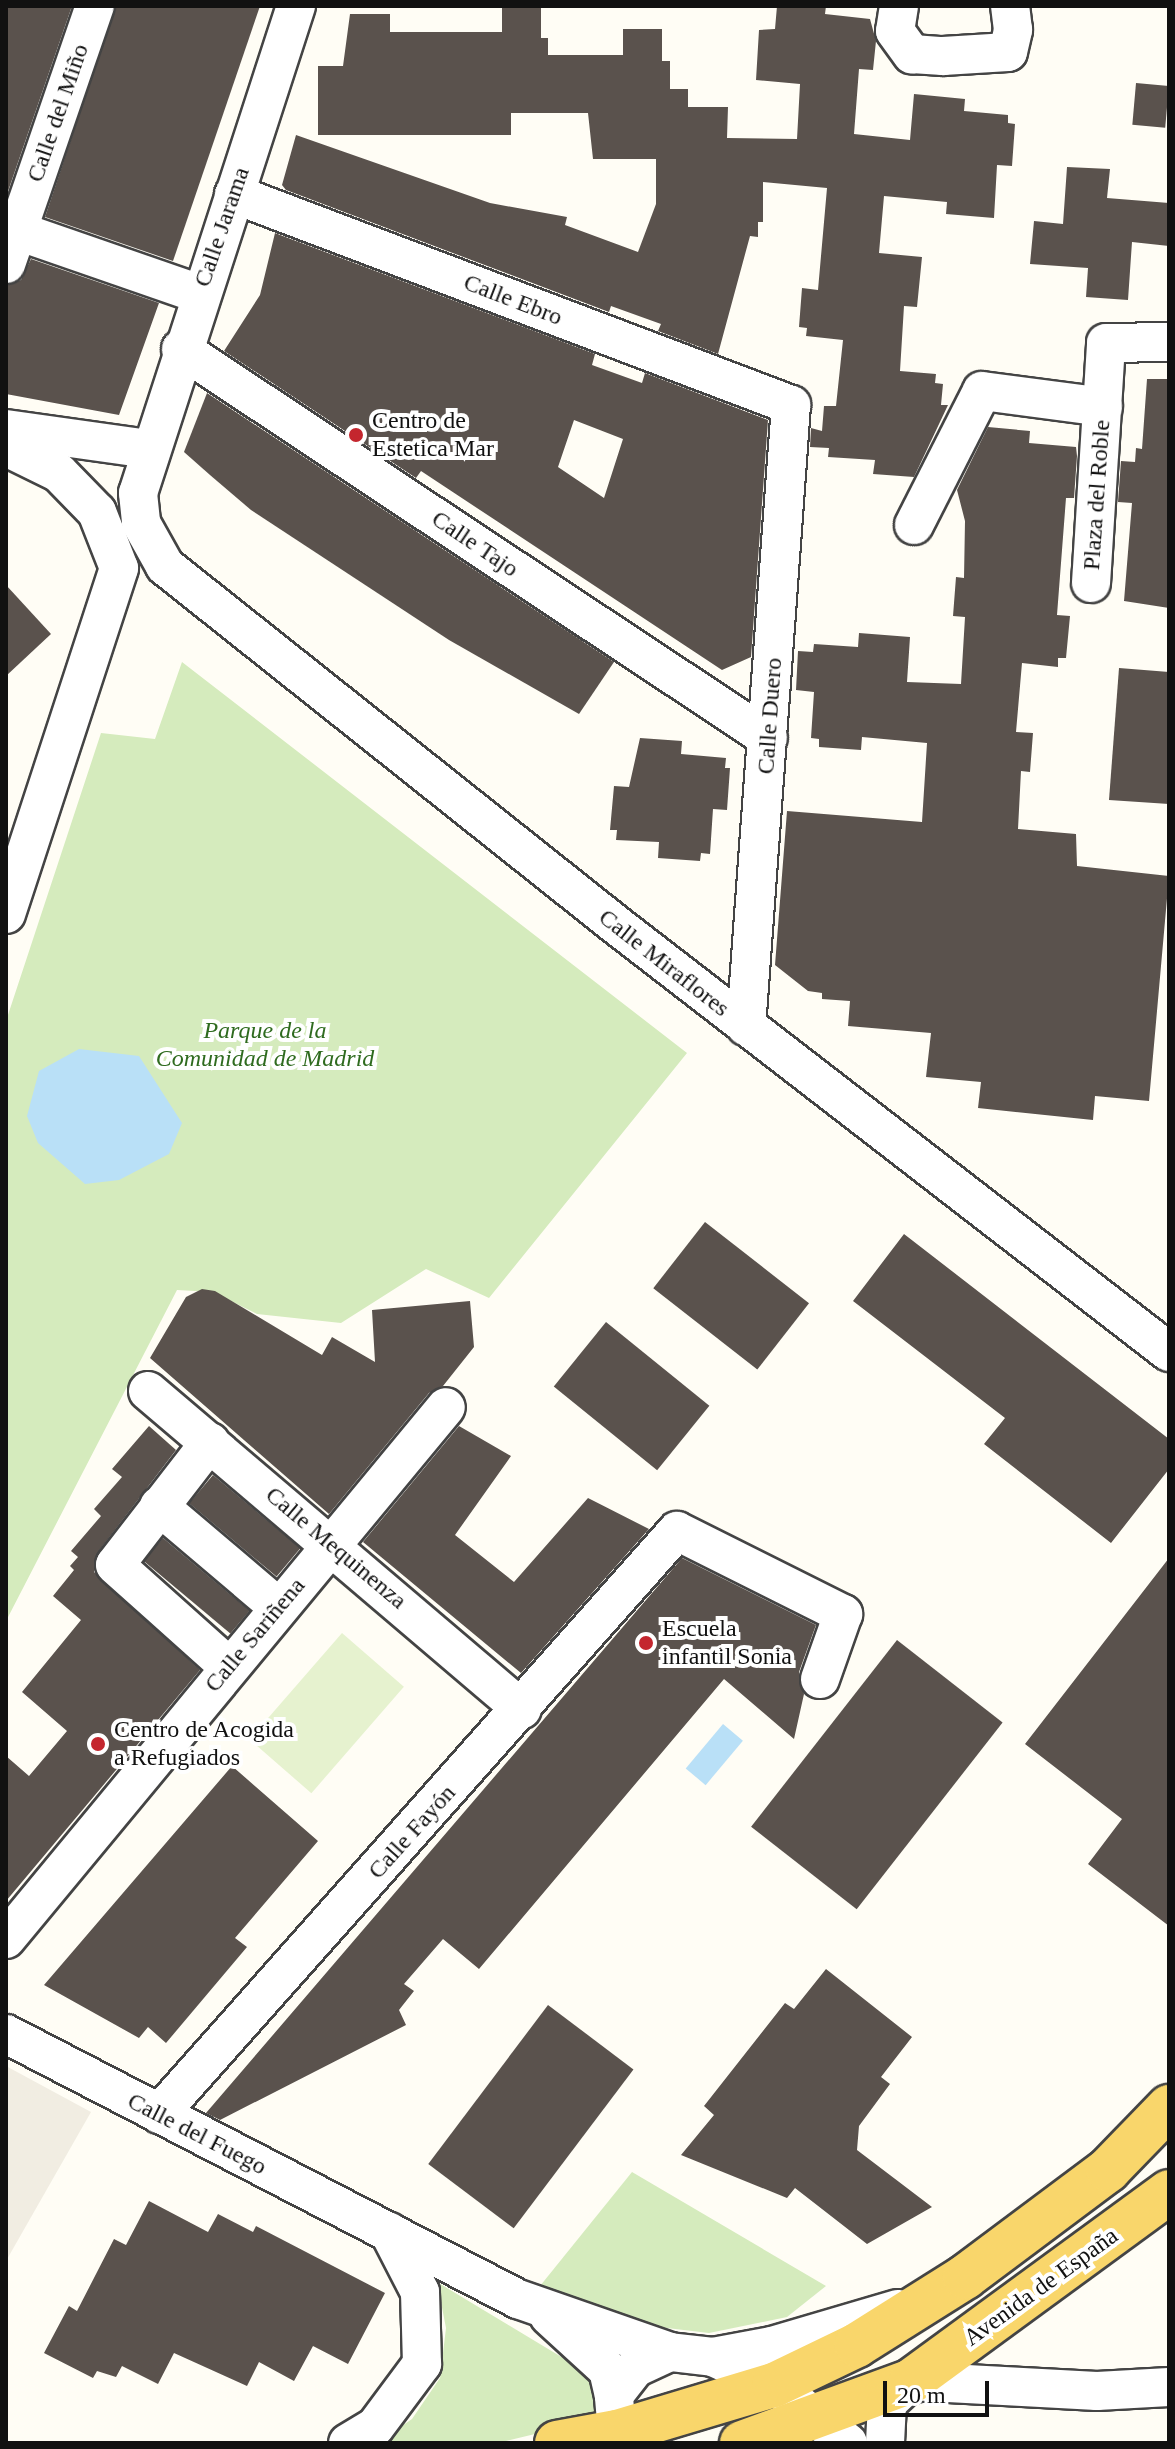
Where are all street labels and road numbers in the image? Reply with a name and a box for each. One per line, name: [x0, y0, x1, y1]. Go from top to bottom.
street label: Calle del Miño: [21, 40, 95, 186]
street label: Calle Jarama: [188, 163, 256, 291]
street label: Calle Ebro: [460, 268, 566, 332]
street label: Plaza del Roble: [1077, 419, 1117, 571]
street label: Calle Tajo: [426, 504, 524, 584]
street label: Calle Duero: [752, 657, 788, 775]
street label: Calle Miraflores: [593, 903, 735, 1023]
street label: Calle Mequinenza: [260, 1481, 412, 1615]
street label: Calle Sariñena: [199, 1572, 311, 1698]
street label: Calle Fayón: [362, 1779, 462, 1885]
street label: Calle del Fuego: [123, 2087, 271, 2181]
street label: Avenida de España: [958, 2221, 1124, 2353]

